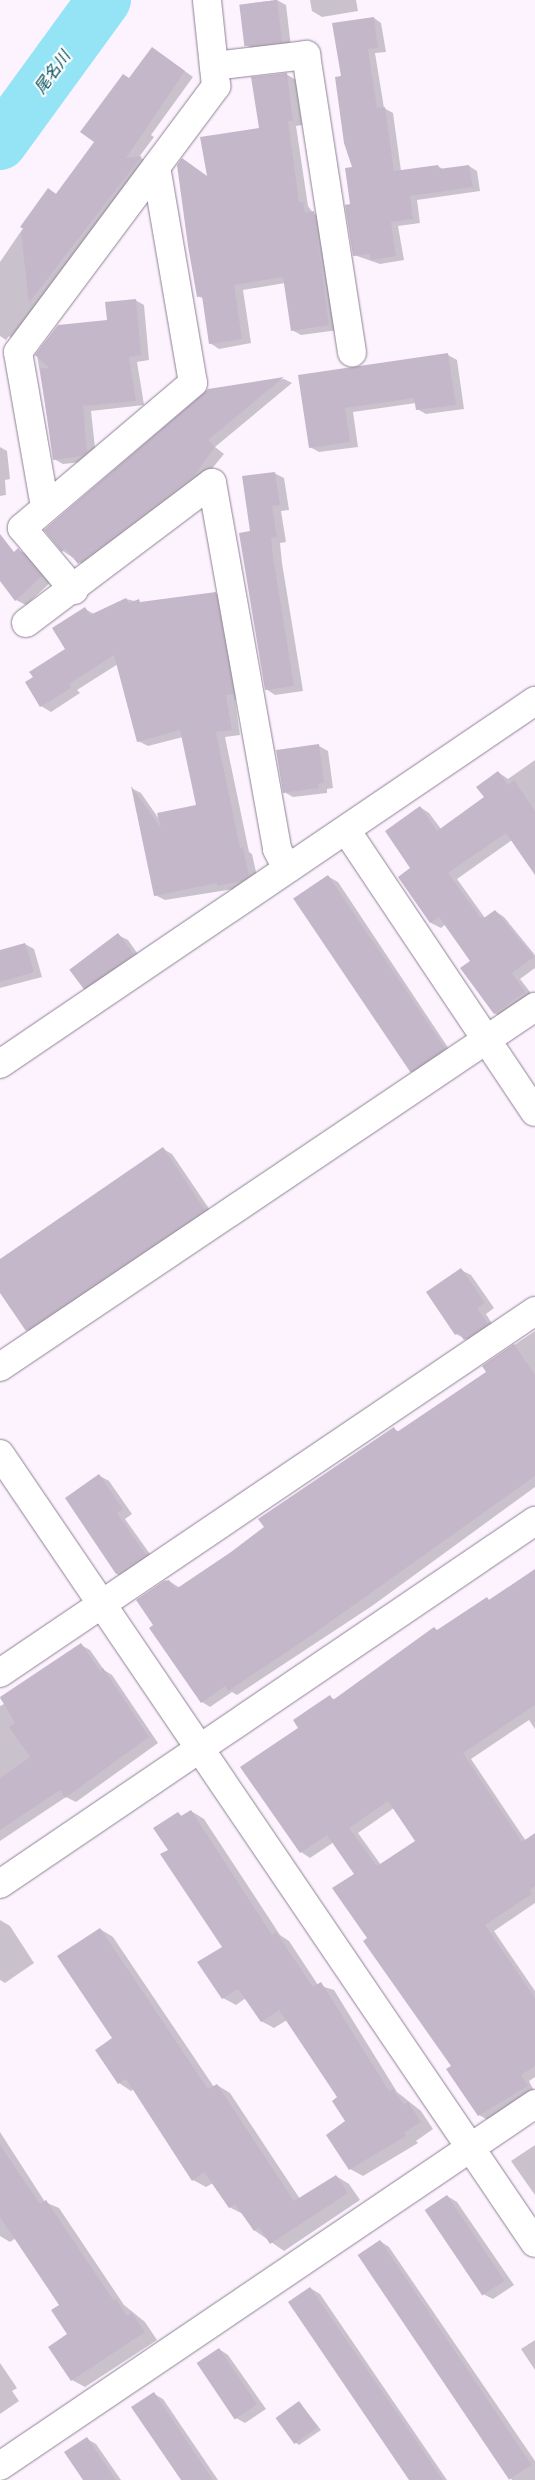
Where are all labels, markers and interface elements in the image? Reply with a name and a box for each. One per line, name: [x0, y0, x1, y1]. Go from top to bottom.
water label: 尾名川: [30, 47, 74, 97]

